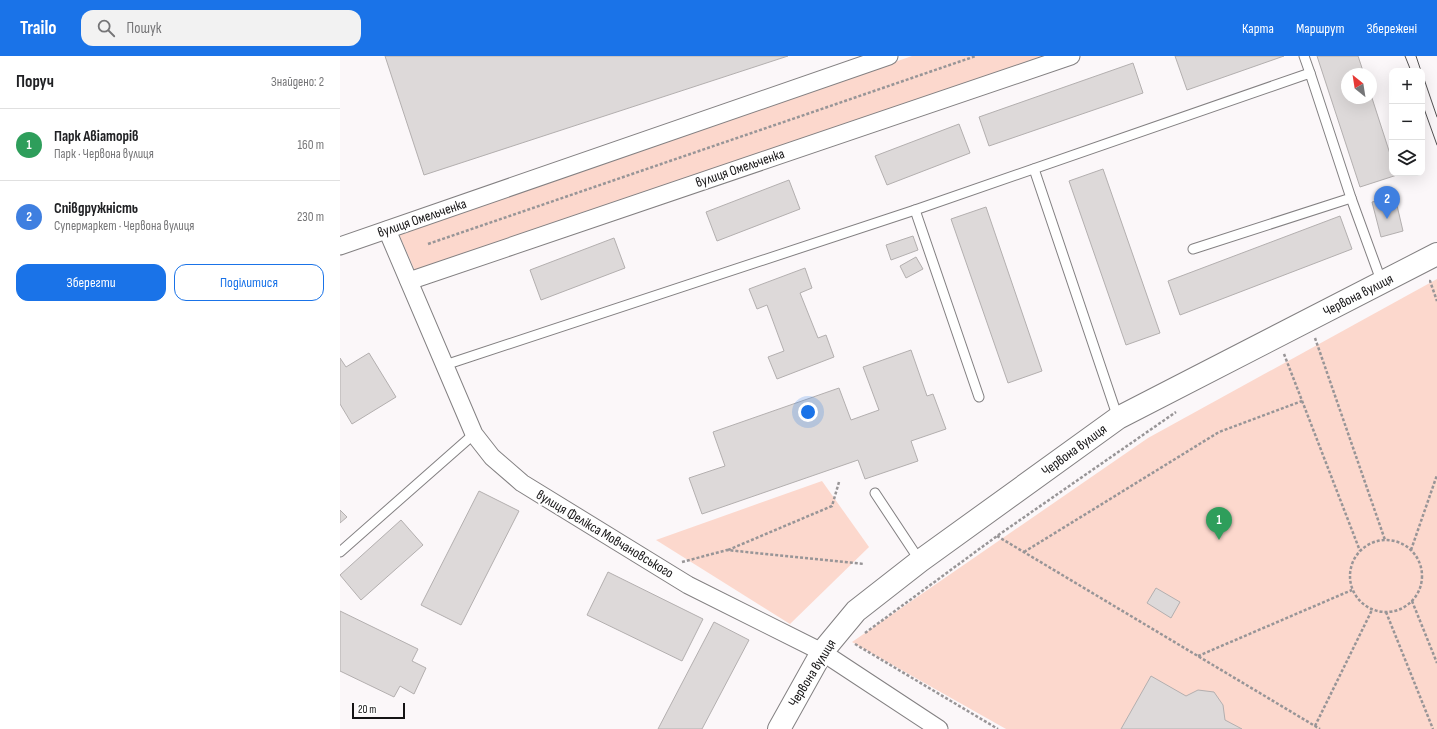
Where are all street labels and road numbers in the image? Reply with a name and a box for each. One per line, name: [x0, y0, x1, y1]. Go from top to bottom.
street label: вулиця Омельченка: [693, 145, 787, 191]
street label: вулиця Омельченка: [375, 195, 469, 241]
street label: Червона вулиця: [1320, 270, 1396, 320]
street label: Червона вулиця: [1038, 421, 1110, 479]
street label: вулиця Фелікса Мовчановського: [533, 486, 677, 582]
street label: Червона вулиця: [784, 636, 840, 710]

